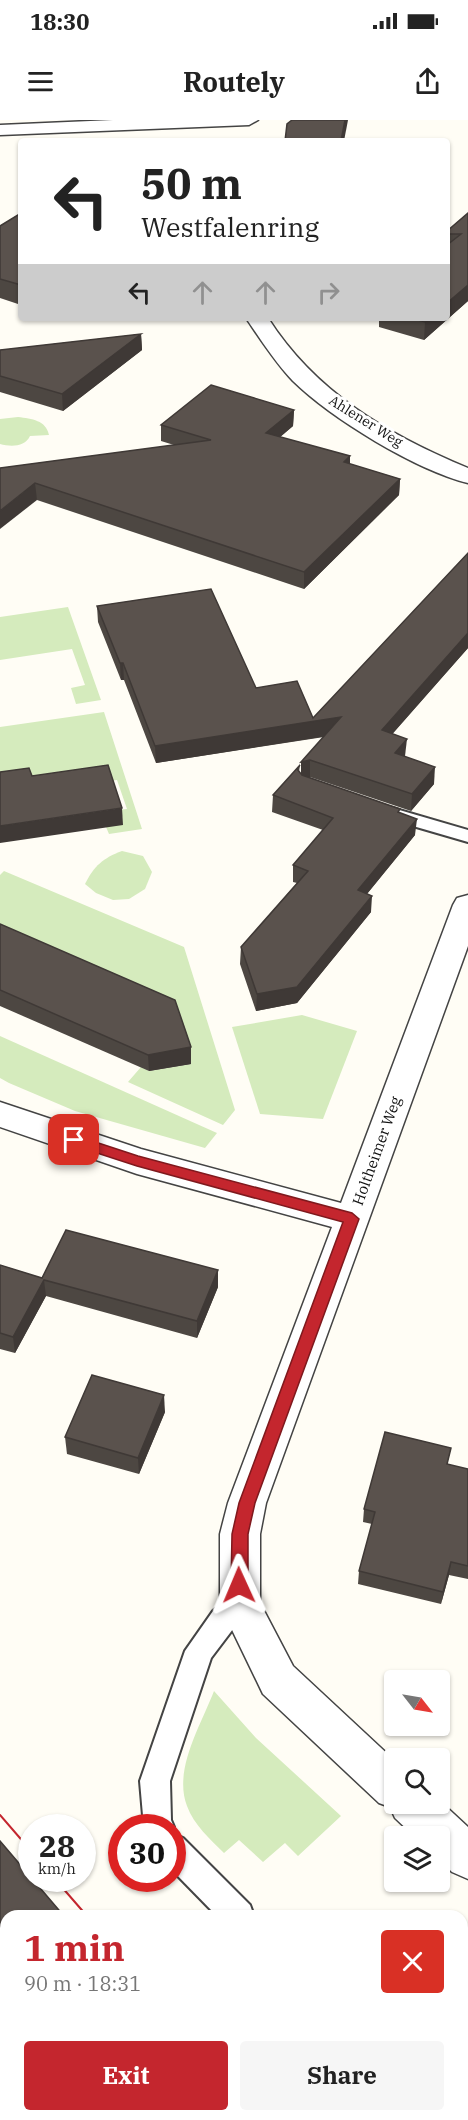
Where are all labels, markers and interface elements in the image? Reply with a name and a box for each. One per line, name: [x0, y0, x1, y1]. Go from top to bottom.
text: 18:30: [30, 7, 89, 36]
text: Routely: [183, 64, 285, 99]
icon: menu: [24, 65, 57, 98]
icon: share: [411, 65, 444, 98]
text: 50 m: [141, 156, 242, 211]
icon: left: [42, 162, 120, 240]
text: Westfalenring: [141, 209, 319, 244]
icon: left: [123, 276, 156, 309]
icon: ahead: [186, 276, 219, 309]
icon: ahead: [249, 276, 282, 309]
icon: right: [312, 276, 345, 309]
street label: Ahlener Weg: [326, 391, 407, 451]
street label: Holtheimer Weg: [348, 1094, 405, 1208]
pin: [48, 1114, 99, 1165]
icon: arrive: [57, 1123, 90, 1156]
position arrow: [207, 1553, 271, 1617]
north arrow: [384, 1670, 450, 1736]
map controls: [384, 1670, 450, 1892]
button: search: [384, 1748, 450, 1814]
speed limit sign: 30: [108, 1814, 186, 1892]
text: 28: [39, 1826, 75, 1865]
button: layers: [384, 1826, 450, 1892]
text: km/h: [38, 1859, 76, 1878]
text: 1 min: [24, 1924, 125, 1971]
button: close: [381, 1930, 444, 1993]
text: 90 m · 18:31: [24, 1970, 141, 1997]
button: Exit: [24, 2041, 228, 2110]
button: Share: [240, 2041, 444, 2110]

